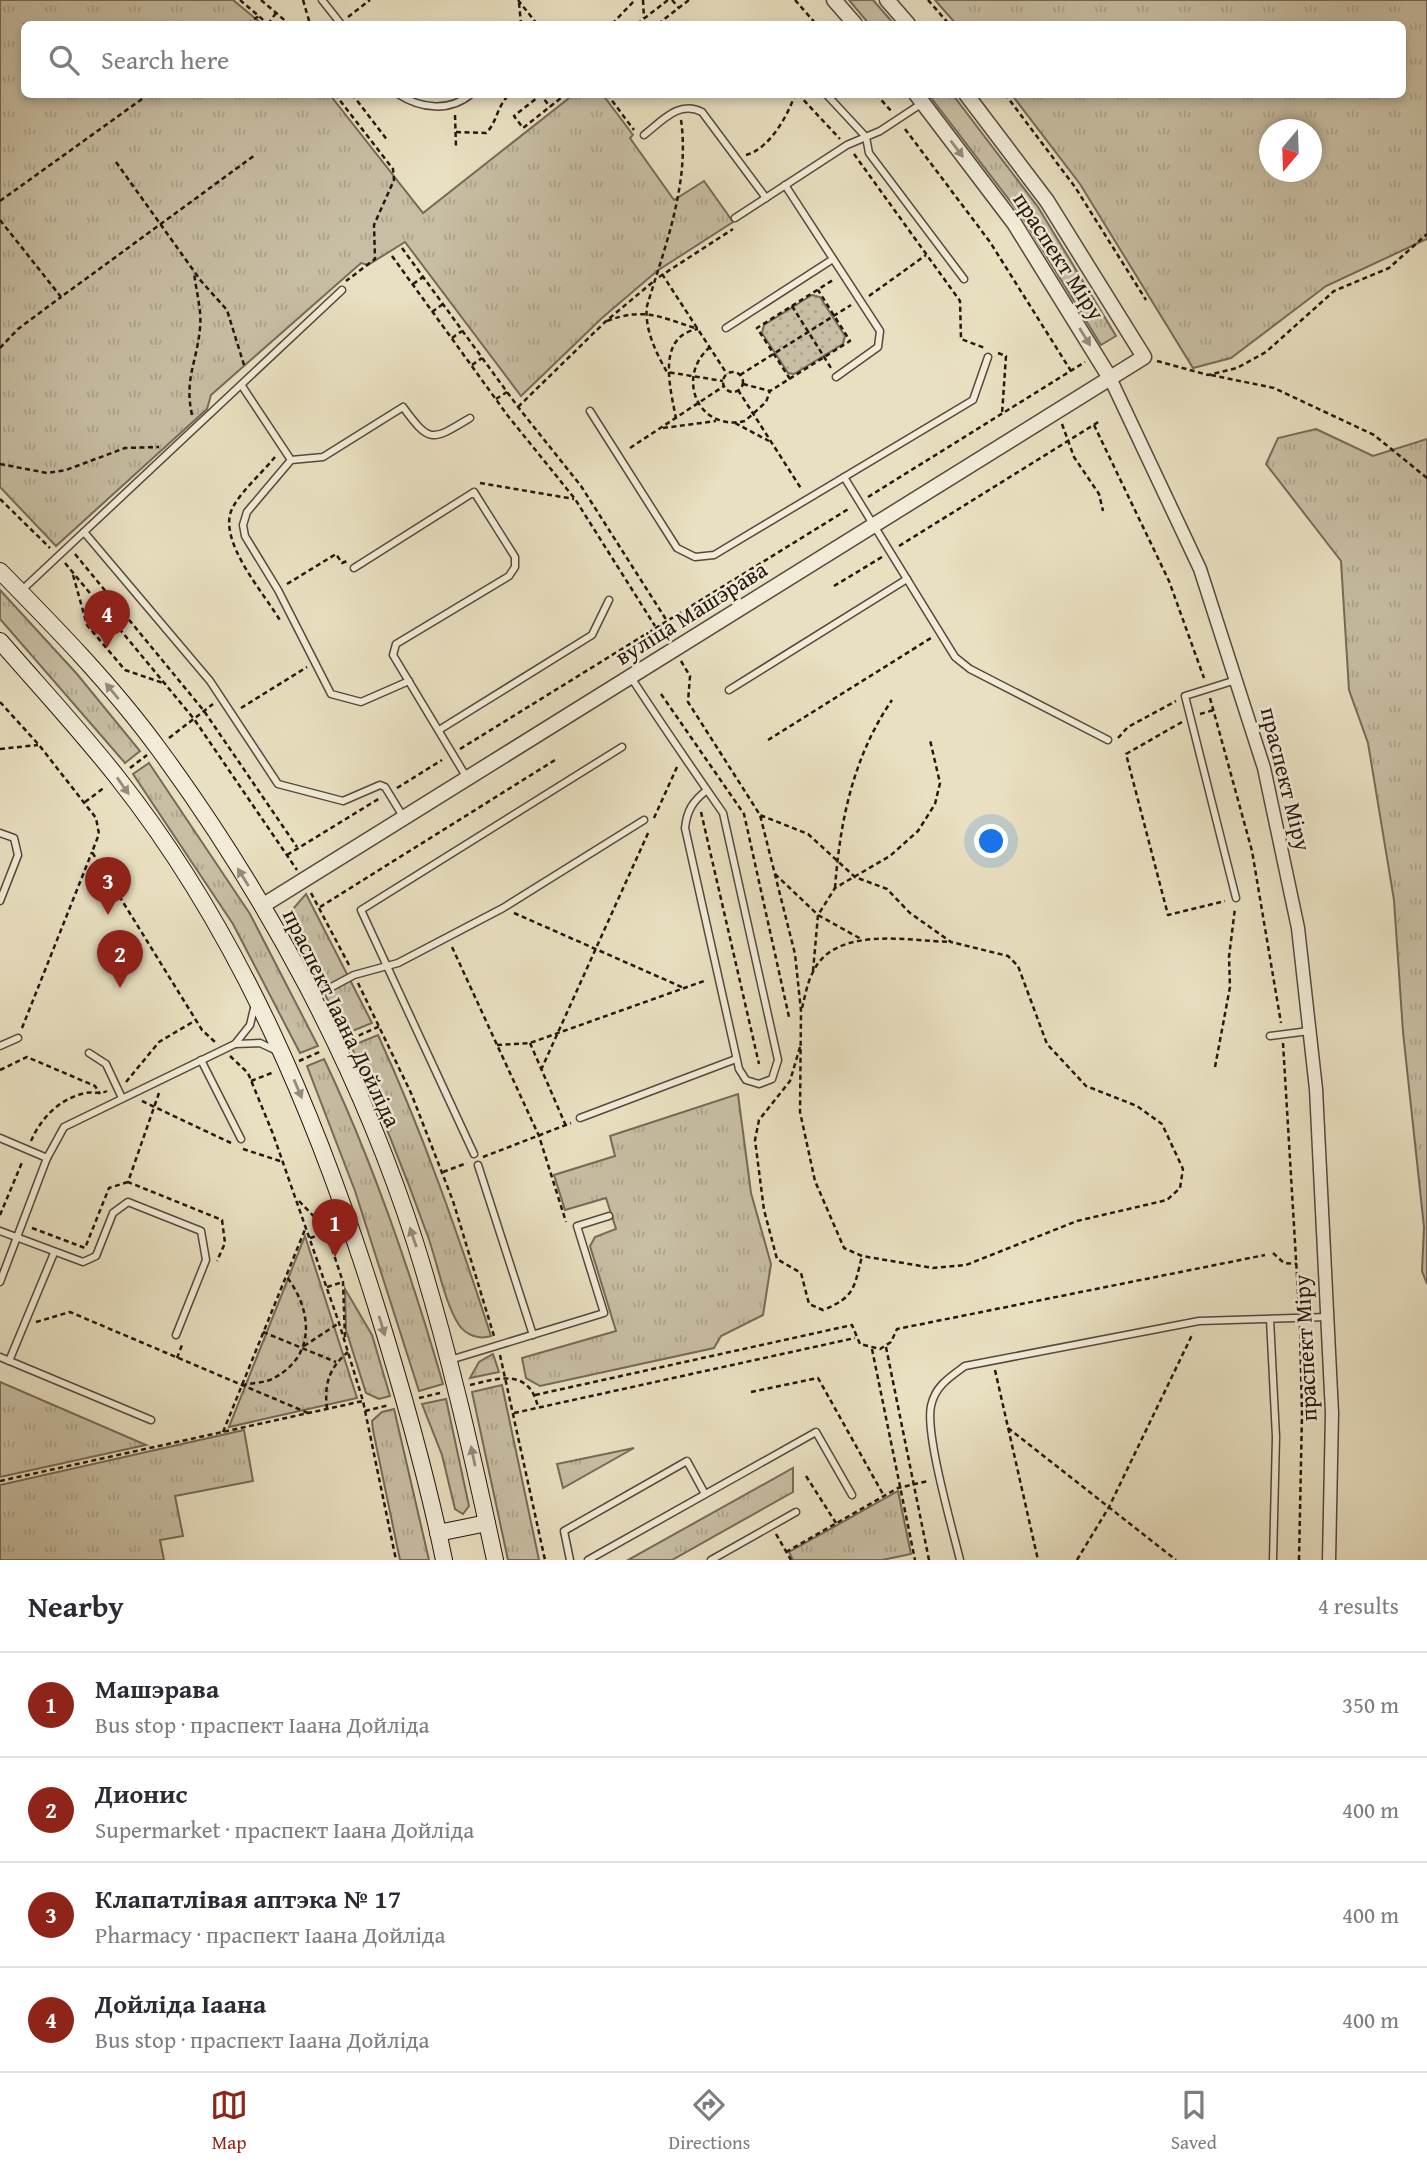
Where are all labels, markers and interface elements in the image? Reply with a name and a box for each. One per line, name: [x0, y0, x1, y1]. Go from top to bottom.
search box: [21, 21, 1406, 98]
text: Search here: [101, 40, 229, 79]
icon: search: [45, 41, 83, 79]
north arrow: [1259, 119, 1322, 182]
one-way arrow: [950, 139, 965, 157]
street label: праспект Міру: [1006, 185, 1113, 327]
one-way arrow: [1078, 327, 1091, 346]
street label: вуліца Машэрава: [608, 552, 773, 673]
pin: 4: [84, 590, 130, 648]
one-way arrow: [105, 683, 120, 700]
street label: праспект Міру: [1253, 703, 1320, 855]
one-way arrow: [116, 777, 130, 795]
your location: [974, 824, 1008, 858]
pin: 3: [85, 857, 131, 915]
one-way arrow: [237, 867, 250, 886]
street label: праспект Іаана Дойліда: [275, 903, 410, 1133]
pin: 2: [97, 930, 143, 988]
one-way arrow: [292, 1078, 303, 1099]
pin: 1: [312, 1199, 358, 1257]
one-way arrow: [407, 1226, 418, 1247]
street label: праспект Міру: [1284, 1273, 1325, 1422]
one-way arrow: [377, 1316, 388, 1337]
one-way arrow: [467, 1445, 478, 1467]
text: Nearby: [28, 1584, 124, 1628]
text: 4 results: [1318, 1589, 1399, 1622]
text: Машэрава: [95, 1669, 219, 1708]
text: 1: [45, 1688, 57, 1721]
text: 350 m: [1342, 1688, 1399, 1721]
text: Bus stop · праспект Іаана Дойліда: [95, 1708, 430, 1741]
text: Дионис: [95, 1774, 188, 1813]
text: 2: [45, 1793, 57, 1826]
text: 400 m: [1342, 1793, 1399, 1826]
text: Supermarket · праспект Іаана Дойліда: [95, 1813, 474, 1846]
text: Клапатлівая аптэка № 17: [95, 1879, 401, 1918]
text: 3: [45, 1898, 57, 1931]
text: 400 m: [1342, 1898, 1399, 1931]
text: Pharmacy · праспект Іаана Дойліда: [95, 1918, 445, 1951]
text: Дойліда Іаана: [95, 1984, 266, 2023]
text: 4: [45, 2003, 57, 2036]
text: 400 m: [1342, 2003, 1399, 2036]
text: Bus stop · праспект Іаана Дойліда: [95, 2023, 430, 2056]
tab: Map: [210, 2086, 248, 2156]
tab: Directions: [669, 2086, 750, 2156]
tab: Saved: [1171, 2086, 1217, 2156]

